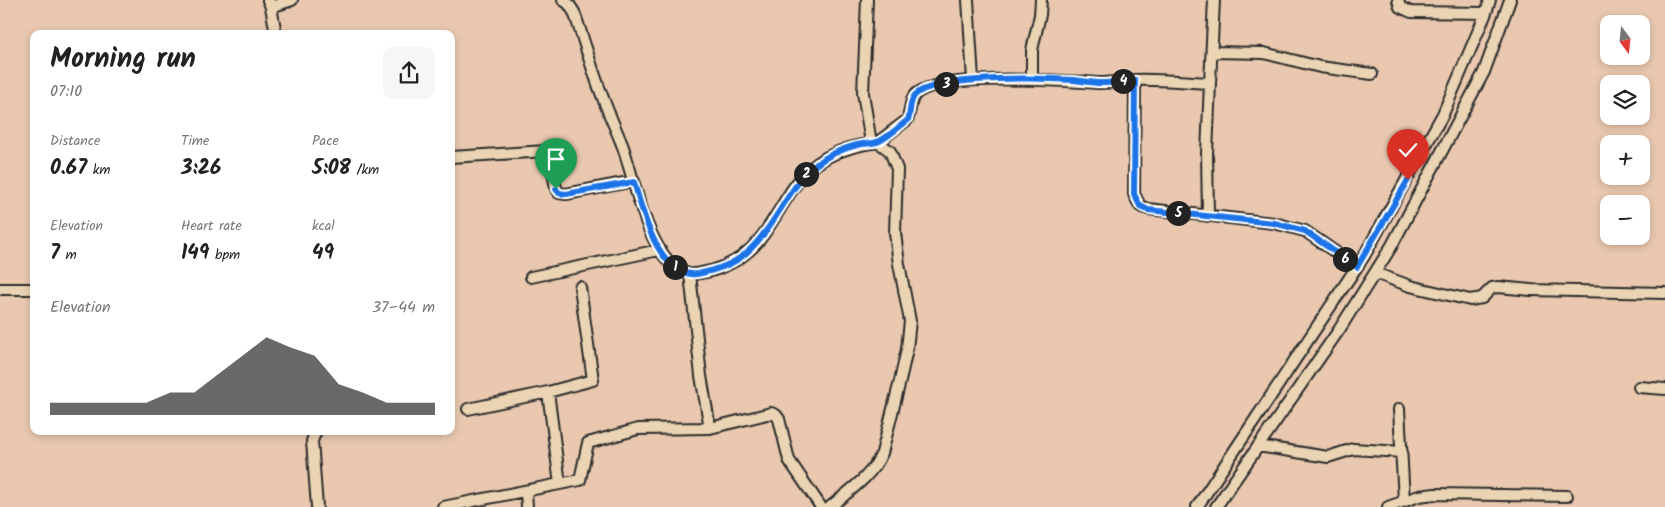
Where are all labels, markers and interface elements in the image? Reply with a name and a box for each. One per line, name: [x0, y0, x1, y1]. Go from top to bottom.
north arrow: [1600, 15, 1650, 65]
map controls: [1600, 15, 1650, 245]
text: Morning run: [50, 37, 196, 82]
button: share: [383, 47, 435, 99]
pin: 4: [1110, 68, 1136, 94]
text: 4: [1120, 70, 1127, 92]
pin: 3: [934, 72, 958, 96]
text: 3: [943, 73, 950, 95]
button: layers: [1600, 75, 1650, 125]
text: 07:10: [50, 79, 82, 104]
pin: [1387, 129, 1429, 180]
text: Distance: [50, 130, 100, 152]
text: Time: [181, 130, 209, 152]
text: Pace: [312, 130, 339, 152]
button: +: [1600, 135, 1650, 185]
icon: check: [1394, 136, 1422, 164]
pin: [535, 138, 577, 189]
icon: arrive: [542, 145, 570, 173]
text: 0.67: [50, 152, 87, 185]
text: 3:26: [181, 152, 221, 185]
text: 5:08: [312, 152, 351, 185]
text: km: [87, 159, 110, 181]
text: /km: [351, 159, 379, 181]
pin: 2: [794, 162, 818, 186]
text: 2: [802, 163, 811, 185]
button: −: [1600, 195, 1650, 245]
pin: 5: [1166, 200, 1190, 226]
text: 5: [1175, 202, 1182, 224]
text: Elevation: [50, 215, 103, 237]
text: Heart rate: [181, 215, 242, 237]
text: kcal: [312, 215, 335, 237]
text: 7: [50, 237, 60, 270]
text: 149: [181, 237, 209, 270]
text: 49: [312, 237, 334, 270]
text: m: [60, 244, 77, 266]
text: bpm: [209, 244, 240, 266]
pin: 6: [1332, 246, 1358, 272]
text: 6: [1342, 248, 1349, 270]
pin: 1: [662, 254, 688, 280]
text: 1: [673, 256, 678, 278]
text: Elevation: [50, 295, 111, 320]
text: 37–44 m: [372, 295, 435, 320]

